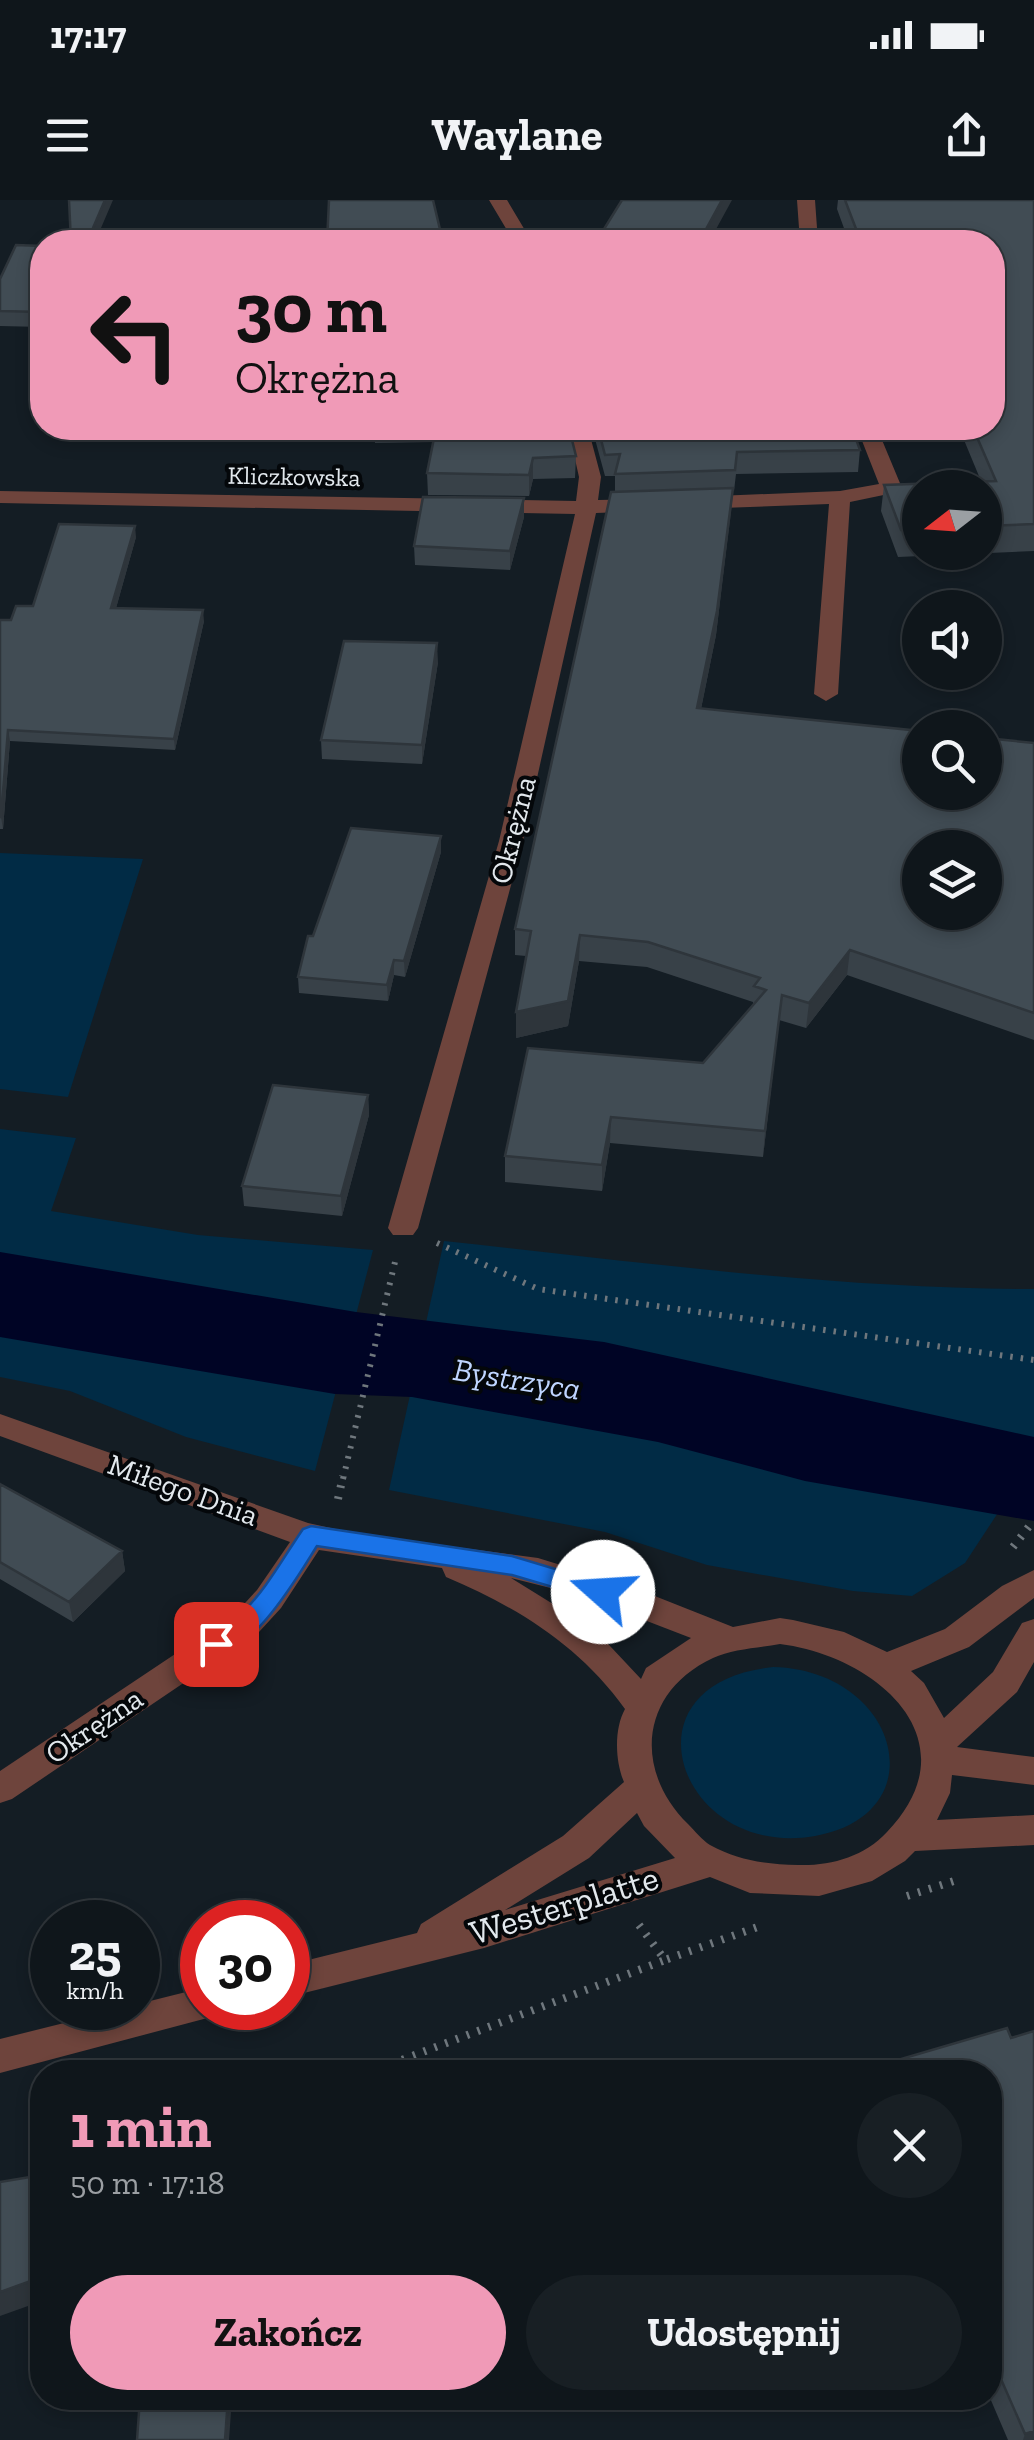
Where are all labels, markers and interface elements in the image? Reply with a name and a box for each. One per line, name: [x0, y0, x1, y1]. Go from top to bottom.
text: 17:17: [50, 12, 126, 58]
icon: menu: [40, 108, 95, 163]
text: Waylane: [431, 108, 603, 162]
icon: share: [939, 108, 994, 163]
text: 30 m: [235, 266, 387, 350]
icon: left: [70, 270, 200, 400]
text: Okrężna: [235, 351, 399, 405]
street label: Kliczkowska: [227, 460, 361, 492]
north arrow: [902, 470, 1002, 570]
map controls: [902, 470, 1002, 930]
button: sound: [902, 590, 1002, 690]
button: search: [902, 710, 1002, 810]
street label: Okrężna: [482, 773, 544, 887]
button: layers: [902, 830, 1002, 930]
water label: Bystrzyca: [451, 1350, 583, 1408]
street label: Miłego Dnia: [103, 1446, 263, 1534]
position arrow: [551, 1540, 655, 1644]
pin: [174, 1602, 259, 1687]
icon: arrive: [189, 1617, 244, 1672]
street label: Okrężna: [39, 1680, 149, 1772]
street label: Westerplatte: [465, 1856, 663, 1954]
speed limit sign: 30: [180, 1900, 310, 2030]
text: 25: [69, 1923, 121, 1983]
text: km/h: [66, 1975, 124, 2005]
text: 1 min: [70, 2090, 212, 2162]
button: close: [857, 2093, 962, 2198]
text: 50 m · 17:18: [70, 2164, 225, 2202]
button: Zakończ: [70, 2275, 506, 2390]
button: Udostępnij: [526, 2275, 962, 2390]

